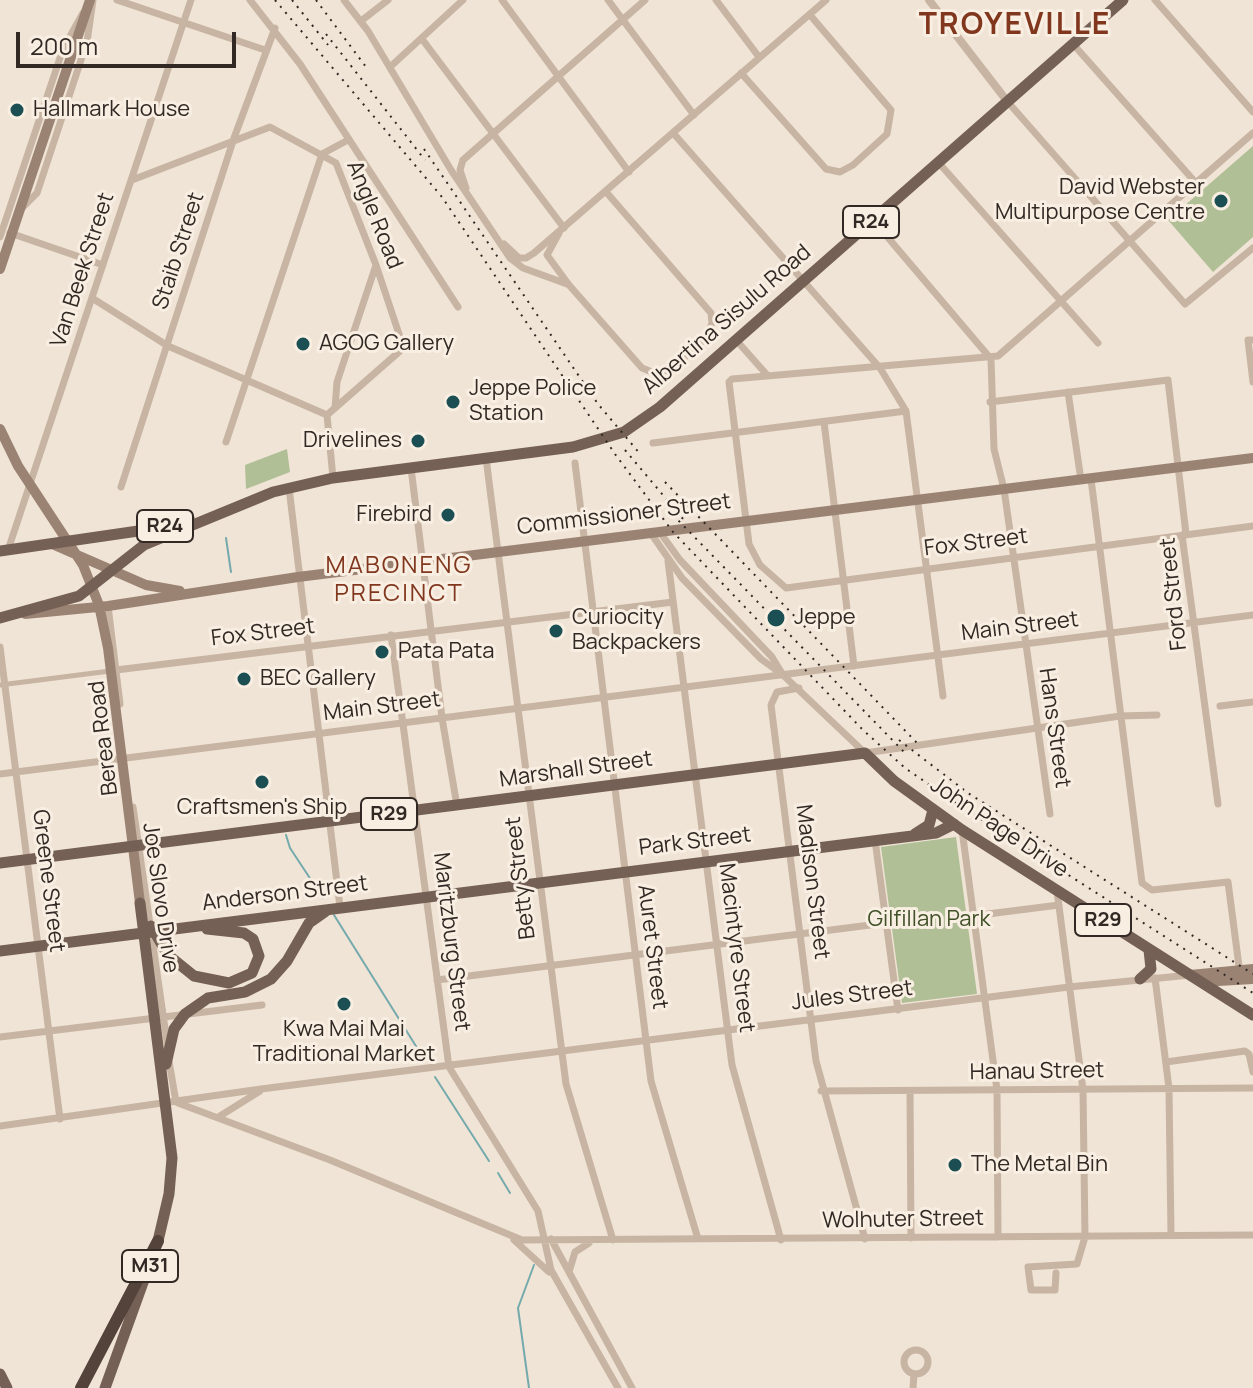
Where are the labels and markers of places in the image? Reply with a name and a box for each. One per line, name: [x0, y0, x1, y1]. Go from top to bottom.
place label: Hallmark House: [33, 97, 190, 123]
marker: Hallmark House: [8, 101, 26, 119]
place label: David Webster Multipurpose Centre: [995, 175, 1205, 226]
marker: David Webster Multipurpose Centre: [1212, 192, 1230, 210]
place label: AGOG Gallery: [319, 331, 454, 357]
marker: AGOG Gallery: [294, 335, 312, 353]
place label: Jeppe Police Station: [469, 376, 596, 428]
marker: Jeppe Police Station: [444, 393, 462, 411]
place label: Drivelines: [303, 428, 402, 454]
marker: Drivelines: [409, 432, 427, 450]
place label: Firebird: [356, 502, 432, 528]
marker: Firebird: [439, 506, 457, 524]
place label: Curiocity Backpackers: [572, 605, 701, 656]
place label: Jeppe: [794, 605, 856, 631]
marker: Jeppe: [765, 607, 787, 629]
marker: Curiocity Backpackers: [547, 622, 565, 640]
place label: Pata Pata: [398, 639, 494, 665]
marker: Pata Pata: [373, 643, 391, 661]
place label: BEC Gallery: [260, 666, 376, 692]
marker: BEC Gallery: [235, 670, 253, 688]
marker: Craftsmen's Ship: [253, 773, 271, 791]
place label: Craftsmen's Ship: [177, 795, 347, 821]
marker: Kwa Mai Mai Traditional Market: [335, 995, 353, 1013]
place label: Kwa Mai Mai Traditional Market: [253, 1017, 435, 1068]
place label: The Metal Bin: [971, 1152, 1108, 1178]
marker: The Metal Bin: [946, 1156, 964, 1174]

